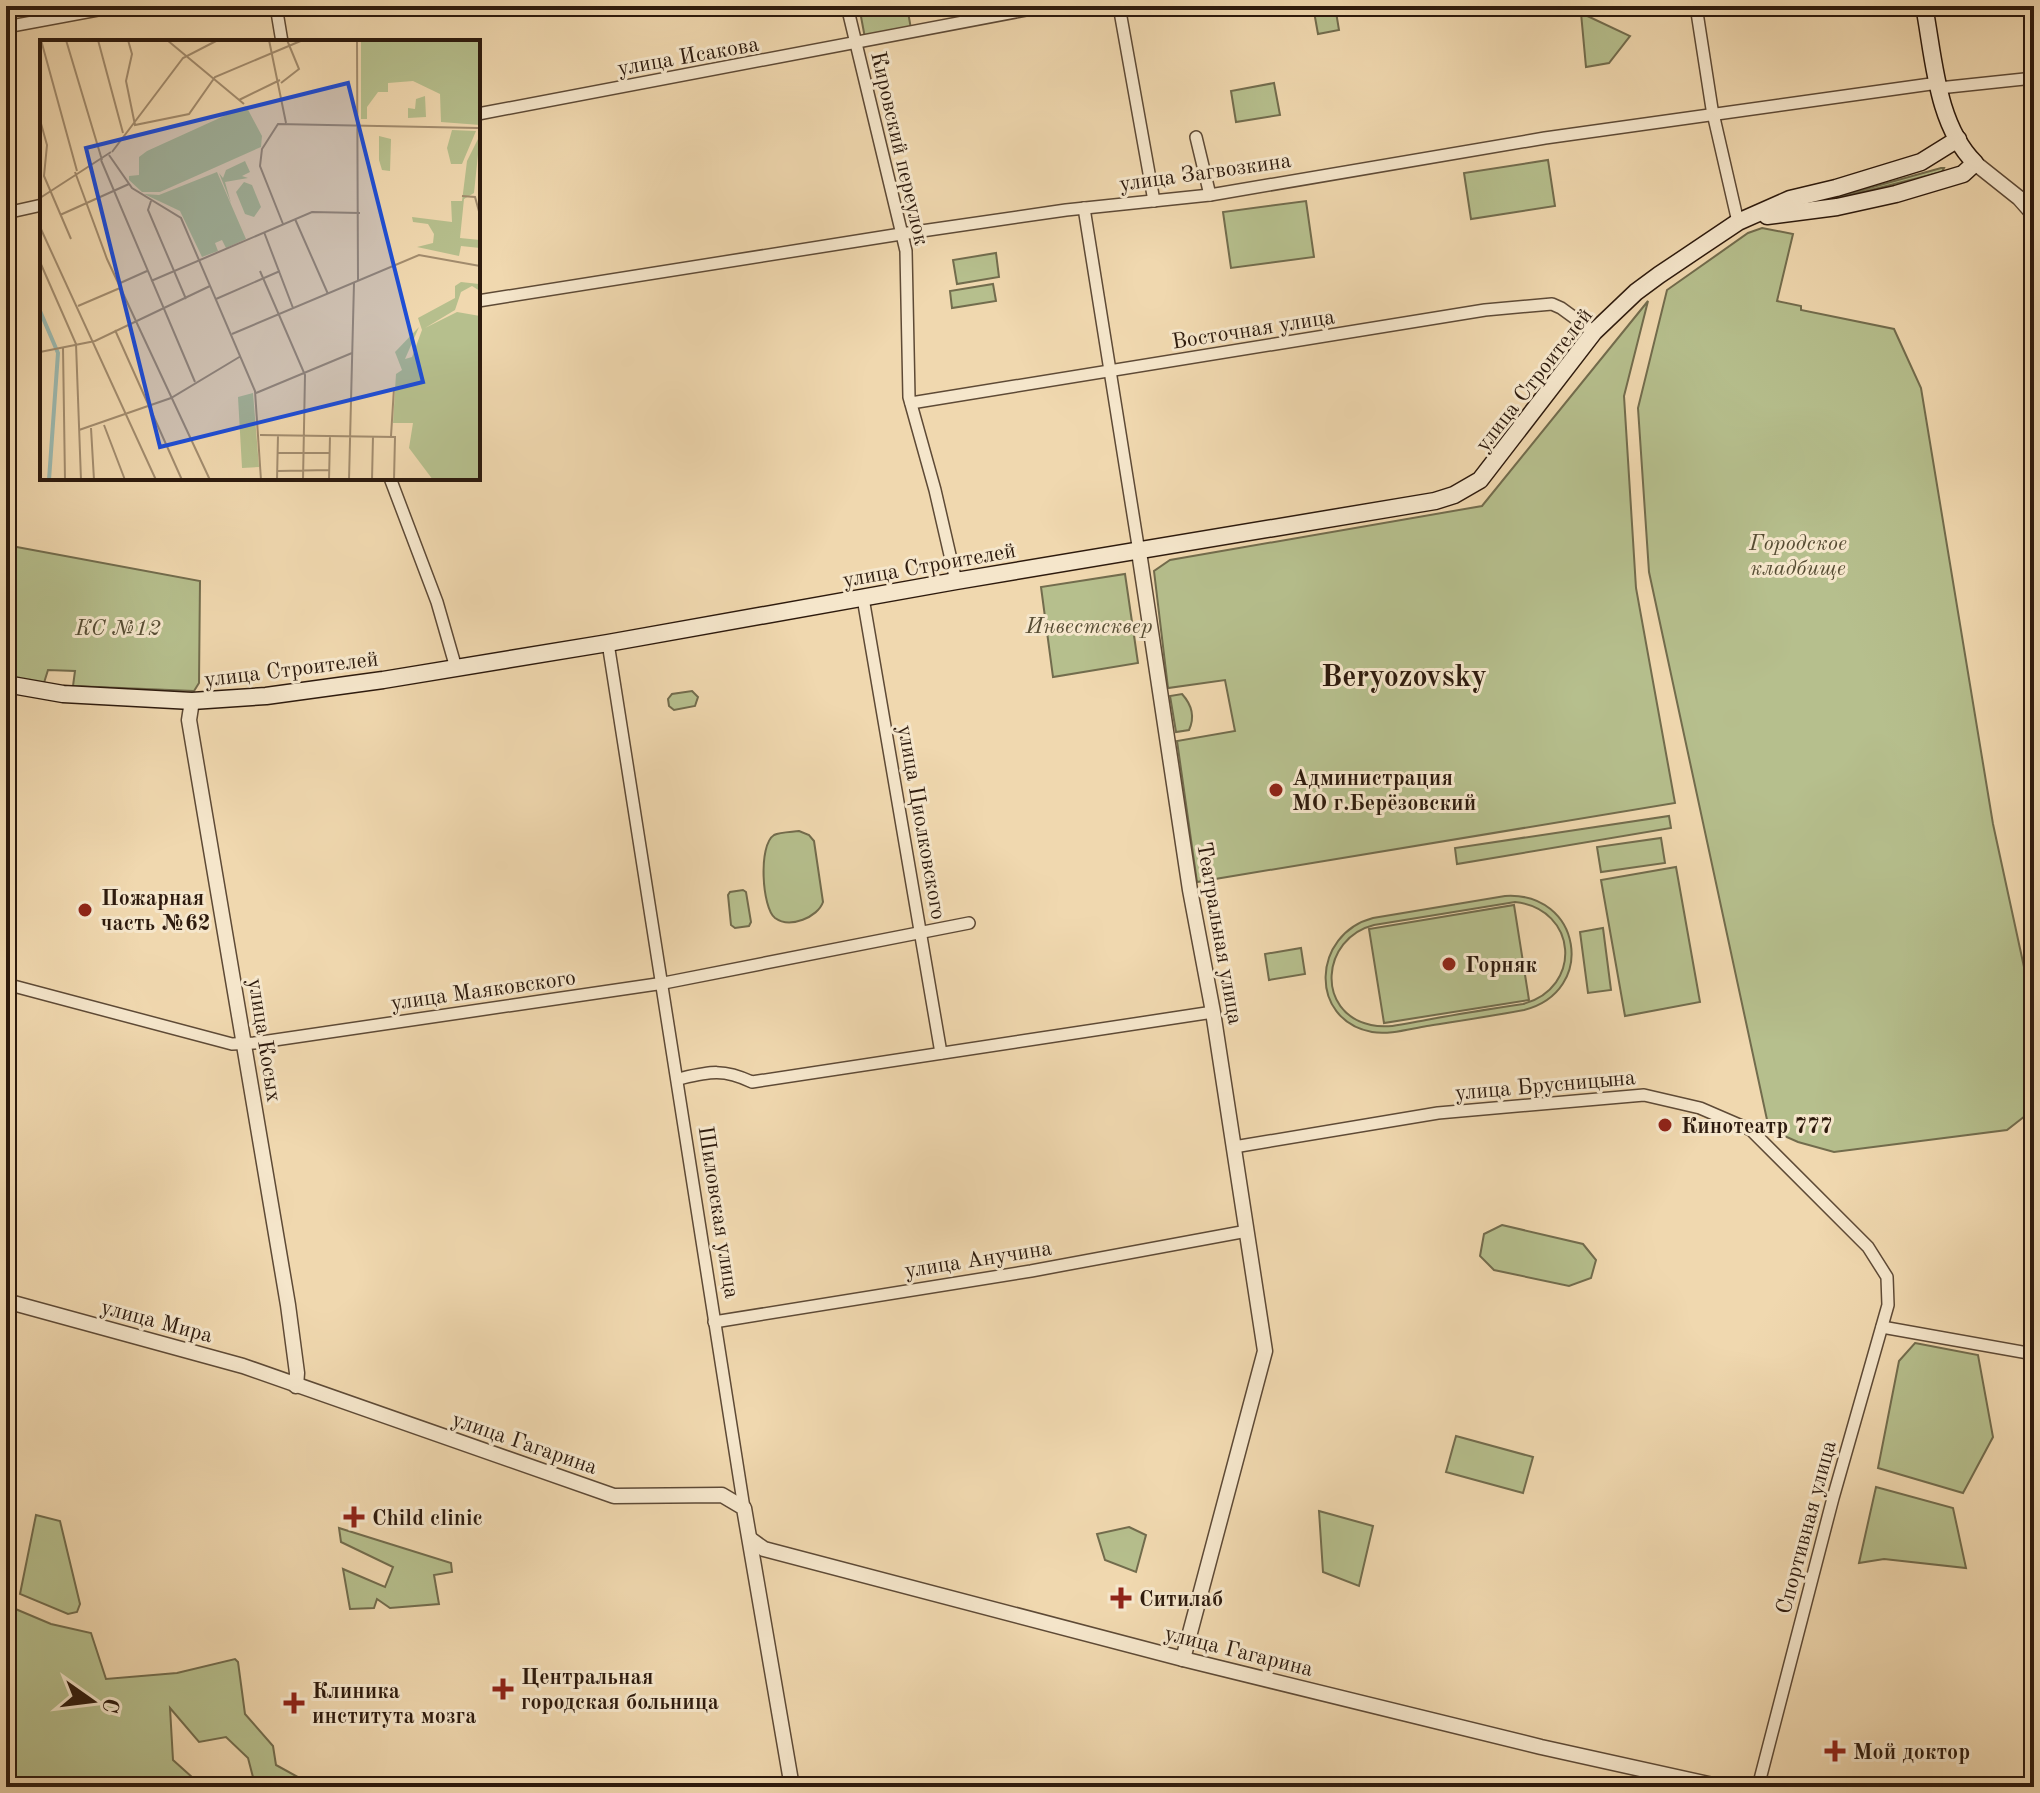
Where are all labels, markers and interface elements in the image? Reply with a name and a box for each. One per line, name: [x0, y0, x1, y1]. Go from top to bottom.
street label: улица Исакова: [616, 34, 761, 80]
inset map: [40, 40, 480, 480]
street label: Кировский переулок: [866, 49, 932, 248]
street label: улица Загвозкина: [1118, 150, 1293, 196]
street label: улица Строителей: [1472, 304, 1597, 456]
street label: Восточная улица: [1170, 306, 1337, 354]
park label: Городское кладбище: [1748, 533, 1847, 580]
street label: улица Строителей: [841, 540, 1018, 592]
park label: Инвестсквер: [1024, 616, 1153, 638]
park label: КС №12: [74, 618, 161, 640]
street label: улица Строителей: [203, 648, 380, 692]
district label: Beryozovsky: [1321, 663, 1487, 693]
street label: улица Циолковского: [893, 723, 949, 921]
place label: Администрация МО г.Берёзовский: [1292, 768, 1476, 815]
marker: Администрация МО г.Берёзовский: [1267, 781, 1285, 799]
street label: Театральная улица: [1192, 840, 1246, 1026]
place label: Пожарная часть №62: [101, 888, 210, 935]
marker: Пожарная часть №62: [76, 901, 94, 919]
marker: Горняк: [1440, 955, 1458, 973]
place label: Горняк: [1465, 955, 1538, 977]
street label: улица Маяковского: [389, 967, 577, 1015]
street label: улица Косых: [243, 977, 285, 1104]
street label: улица Брусницына: [1454, 1067, 1637, 1105]
marker: Кинотеатр 777: [1656, 1116, 1674, 1134]
place label: Кинотеатр 777: [1681, 1116, 1833, 1138]
street label: Шиловская улица: [694, 1125, 743, 1300]
street label: улица Анучина: [903, 1237, 1054, 1282]
street label: улица Мира: [98, 1296, 215, 1347]
street label: улица Гагарина: [449, 1409, 600, 1479]
street label: Спортивная улица: [1773, 1438, 1841, 1617]
marker: Child clinic: [343, 1506, 365, 1528]
place label: Child clinic: [372, 1508, 483, 1530]
marker: Ситилаб: [1110, 1587, 1132, 1609]
place label: Ситилаб: [1139, 1589, 1223, 1611]
street label: улица Гагарина: [1162, 1623, 1315, 1681]
north arrow: [52, 1661, 132, 1741]
place label: Центральная городская больница: [521, 1667, 719, 1714]
marker: Центральная городская больница: [492, 1678, 514, 1700]
place label: Клиника института мозга: [312, 1681, 476, 1728]
marker: Клиника института мозга: [283, 1692, 305, 1714]
text: С: [97, 1696, 122, 1715]
marker: Мой доктор: [1824, 1740, 1846, 1762]
place label: Мой доктор: [1853, 1742, 1970, 1764]

